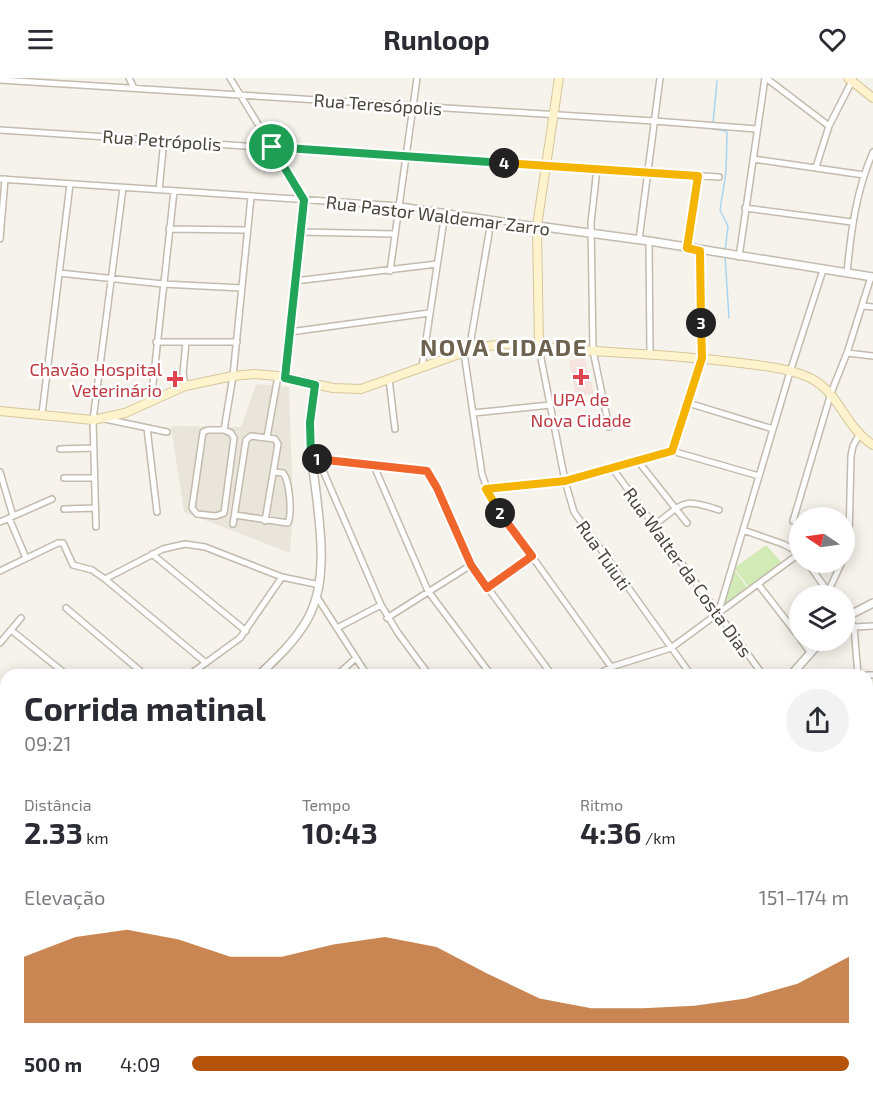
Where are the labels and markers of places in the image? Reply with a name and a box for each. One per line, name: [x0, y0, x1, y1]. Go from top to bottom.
pin: [246, 121, 297, 172]
pin: 4: [489, 148, 519, 178]
pin: 3: [686, 308, 716, 338]
place label: Chavão Hospital Veterinário: [29, 358, 163, 401]
marker: UPA de Nova Cidade: [572, 368, 590, 386]
marker: Chavão Hospital Veterinário: [166, 370, 184, 388]
place label: UPA de Nova Cidade: [530, 388, 632, 431]
pin: 1: [302, 444, 332, 474]
pin: 2: [485, 498, 515, 528]

